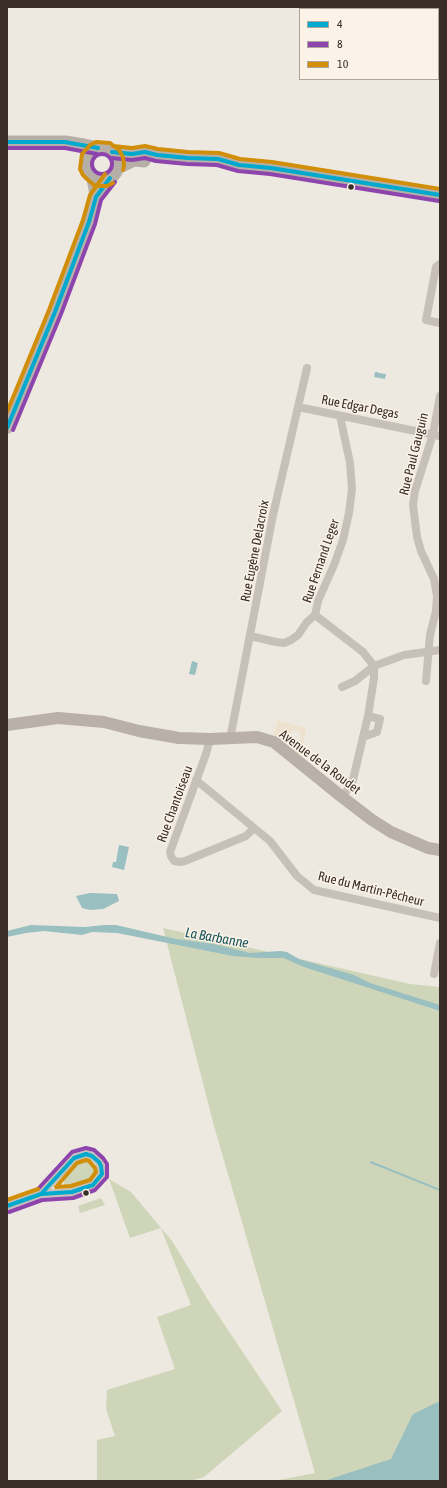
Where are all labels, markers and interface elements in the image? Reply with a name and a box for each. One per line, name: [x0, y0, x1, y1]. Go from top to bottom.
legend: [299, 8, 439, 80]
text: 4: [337, 17, 343, 31]
text: 8: [337, 37, 343, 51]
text: 10: [337, 57, 348, 71]
unlabelled marker: [346, 182, 356, 192]
street label: Rue Edgar Degas: [320, 392, 400, 422]
street label: Rue Paul Gauguin: [396, 411, 432, 497]
street label: Rue Eugène Delacroix: [238, 499, 272, 603]
street label: Rue Fernand Leger: [299, 517, 343, 605]
street label: Avenue de la Roudet: [276, 726, 364, 798]
street label: Rue Chantoiseau: [154, 764, 196, 844]
street label: Rue du Martin-Pêcheur: [316, 868, 426, 910]
water label: La Barbanne: [184, 924, 250, 952]
unlabelled marker: [81, 1188, 91, 1198]

